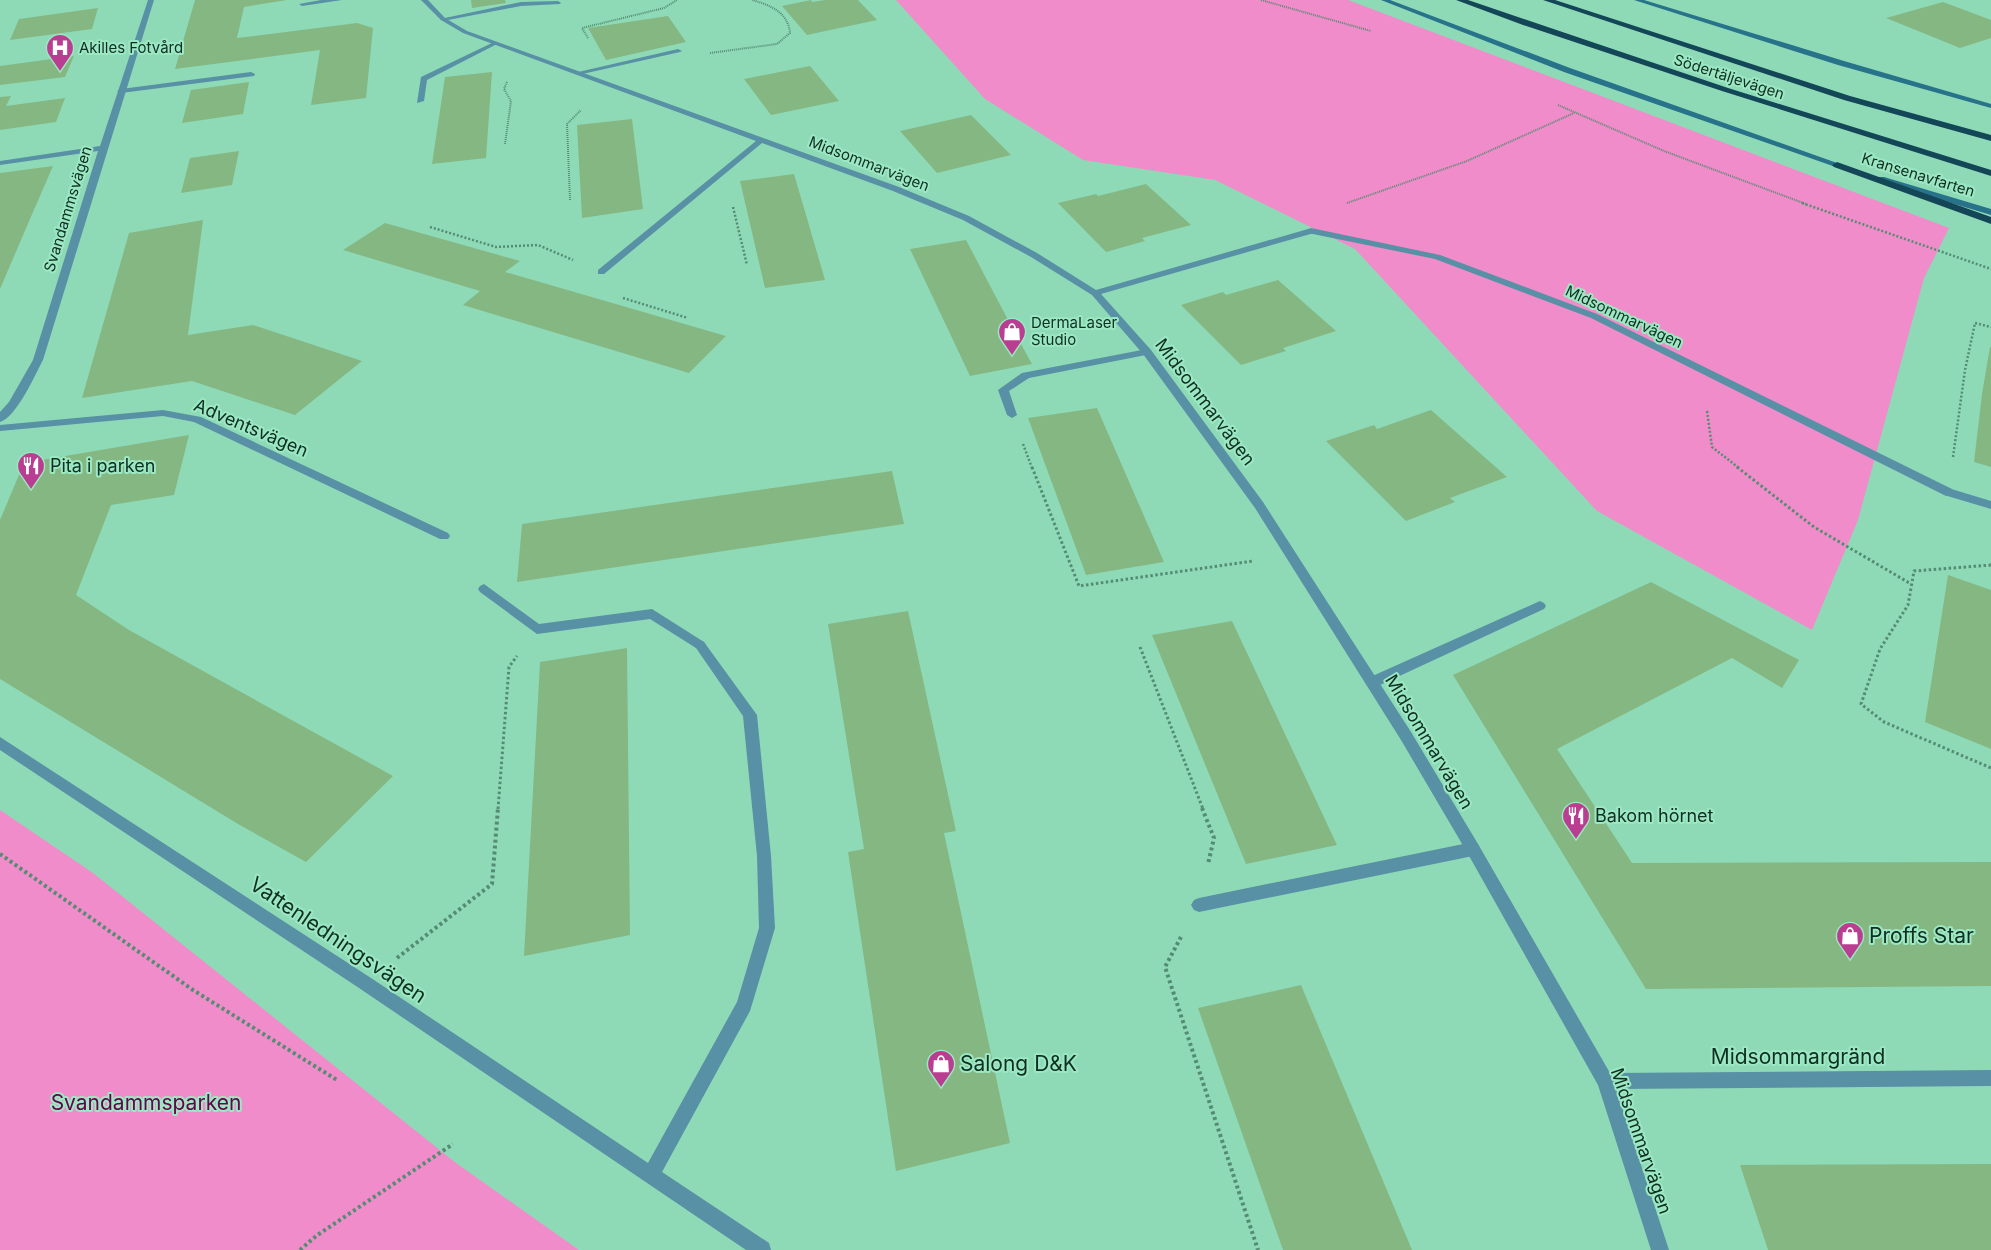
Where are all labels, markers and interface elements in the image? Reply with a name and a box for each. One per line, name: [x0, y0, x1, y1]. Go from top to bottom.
hospital icon: Akilles Fotvård: [45, 33, 75, 72]
place label: Akilles Fotvård: [79, 38, 183, 57]
street label: Södertäljevägen: [1671, 50, 1787, 103]
street label: Midsommarvägen: [806, 132, 932, 195]
street label: Svandammsvägen: [39, 144, 96, 274]
street label: Kransenavfarten: [1859, 148, 1977, 201]
street label: Midsommarvägen: [1562, 281, 1686, 352]
place label: DermaLaser Studio: [1031, 313, 1118, 349]
shop icon: DermaLaser Studio: [997, 317, 1027, 356]
street label: Midsommarvägen: [1151, 334, 1260, 469]
street label: Adventsvägen: [191, 394, 311, 461]
restaurant icon: Pita i parken: [16, 451, 46, 490]
place label: Pita i parken: [50, 455, 155, 476]
street label: Midsommarvägen: [1381, 671, 1478, 813]
restaurant icon: Bakom hörnet: [1561, 801, 1591, 840]
place label: Bakom hörnet: [1595, 805, 1714, 826]
street label: Vattenledningsvägen: [245, 871, 431, 1008]
shop icon: Proffs Star: [1835, 921, 1865, 960]
place label: Proffs Star: [1869, 923, 1974, 948]
street label: Midsommargränd: [1711, 1044, 1885, 1069]
shop icon: Salong D&K: [926, 1049, 956, 1088]
place label: Salong D&K: [960, 1051, 1077, 1076]
street label: Midsommarvägen: [1607, 1065, 1676, 1217]
park label: Svandammsparken: [51, 1090, 241, 1115]

